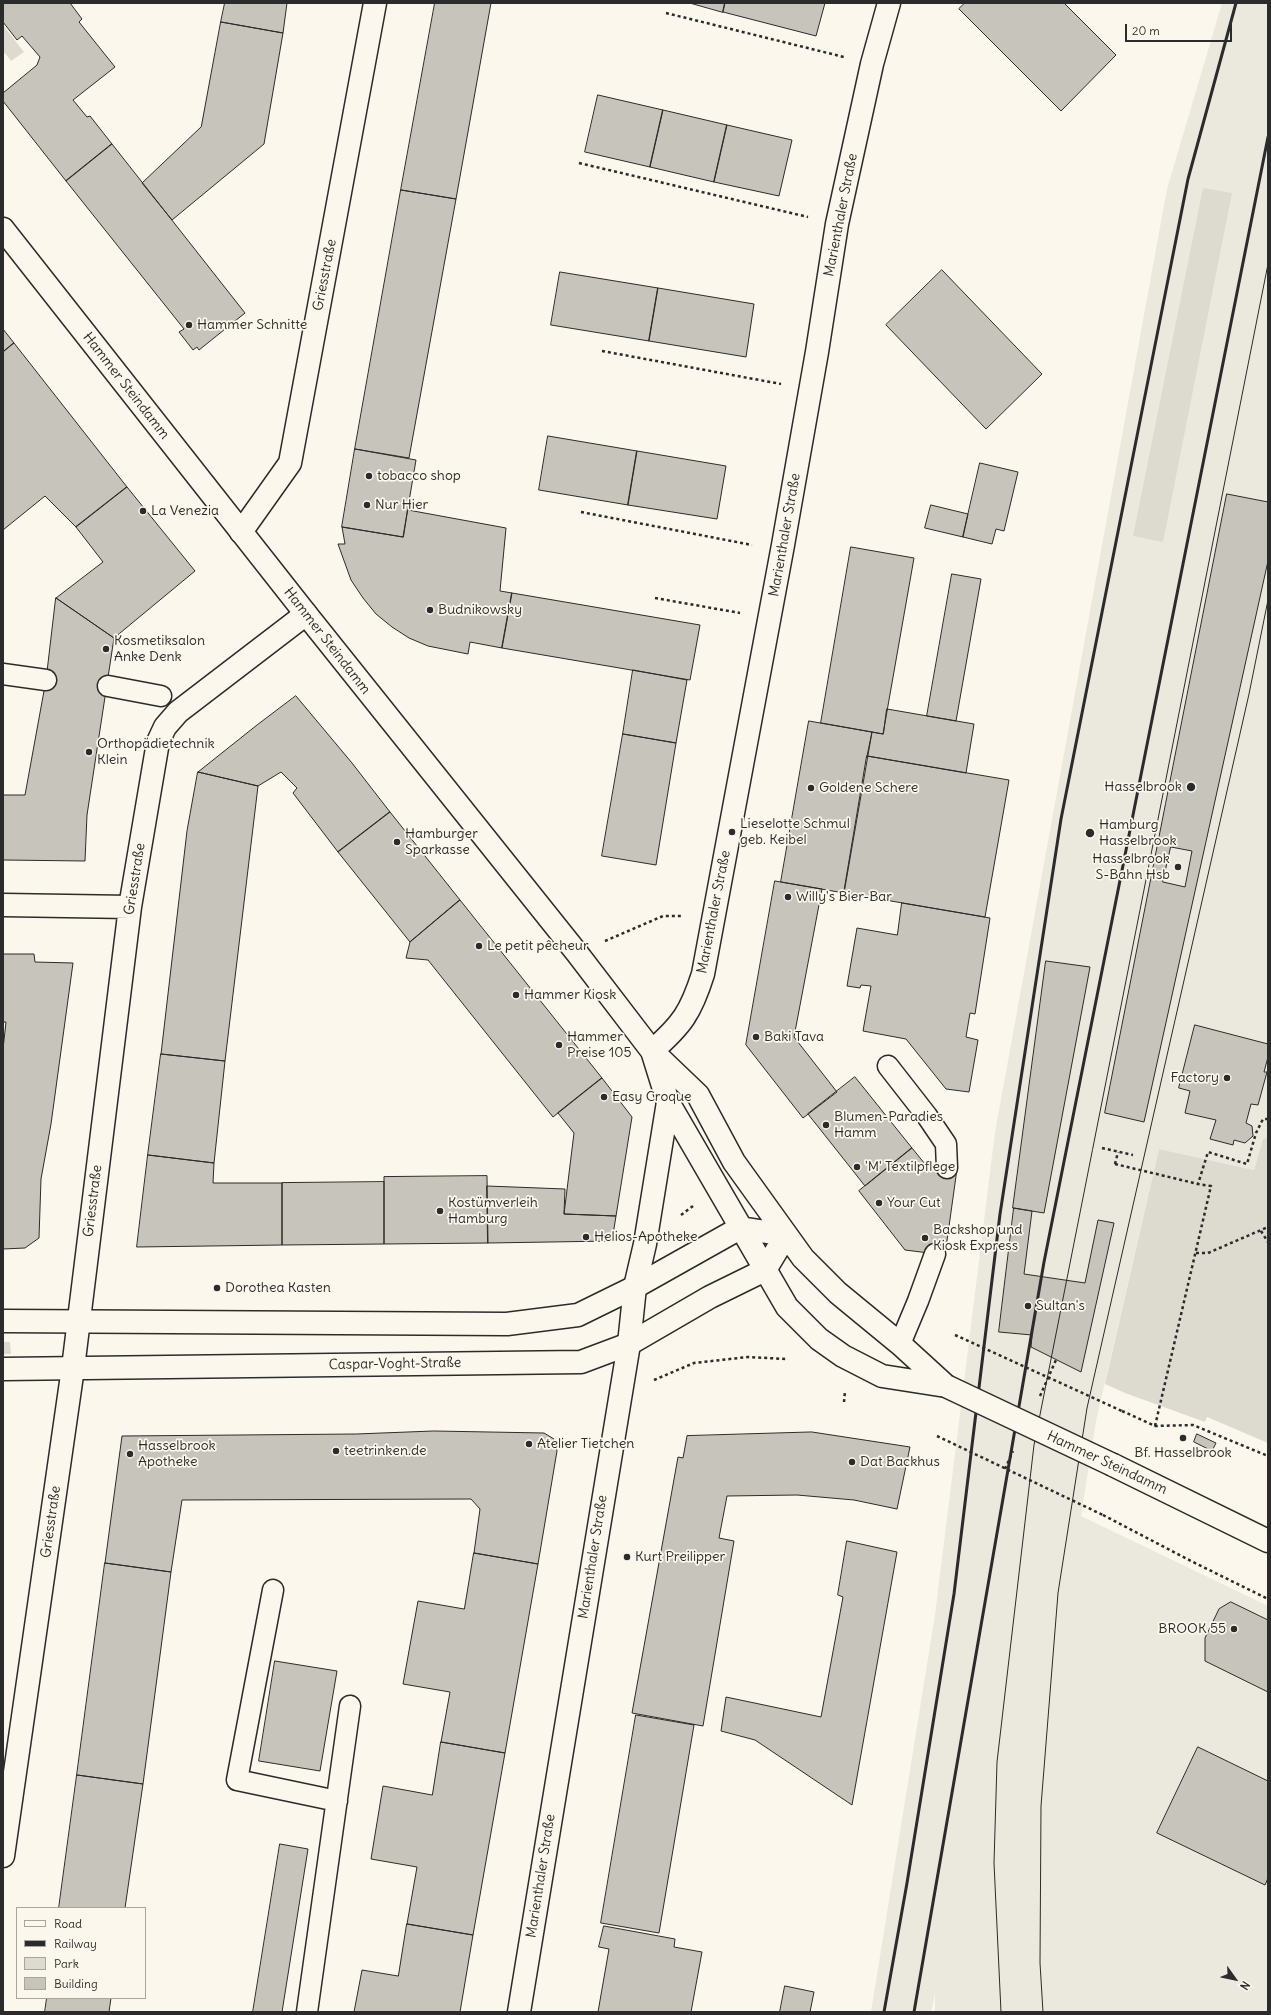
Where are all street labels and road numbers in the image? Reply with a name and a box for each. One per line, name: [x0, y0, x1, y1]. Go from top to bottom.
street label: Marienthaler Straße: [821, 152, 861, 278]
street label: Griesstraße: [310, 238, 340, 312]
street label: Hammer Steindamm: [79, 329, 173, 443]
street label: Marienthaler Straße: [766, 472, 804, 598]
street label: Hammer Steindamm: [280, 584, 374, 698]
street label: Griesstraße: [121, 842, 149, 916]
street label: Marienthaler Straße: [694, 849, 734, 975]
street label: Griesstraße: [80, 1164, 106, 1238]
street label: Caspar-Voght-Straße: [329, 1354, 461, 1374]
street label: Hammer Steindamm: [1044, 1428, 1170, 1498]
street label: Griesstraße: [38, 1485, 64, 1559]
street label: Marienthaler Straße: [575, 1494, 611, 1620]
street label: Marienthaler Straße: [523, 1813, 559, 1939]

